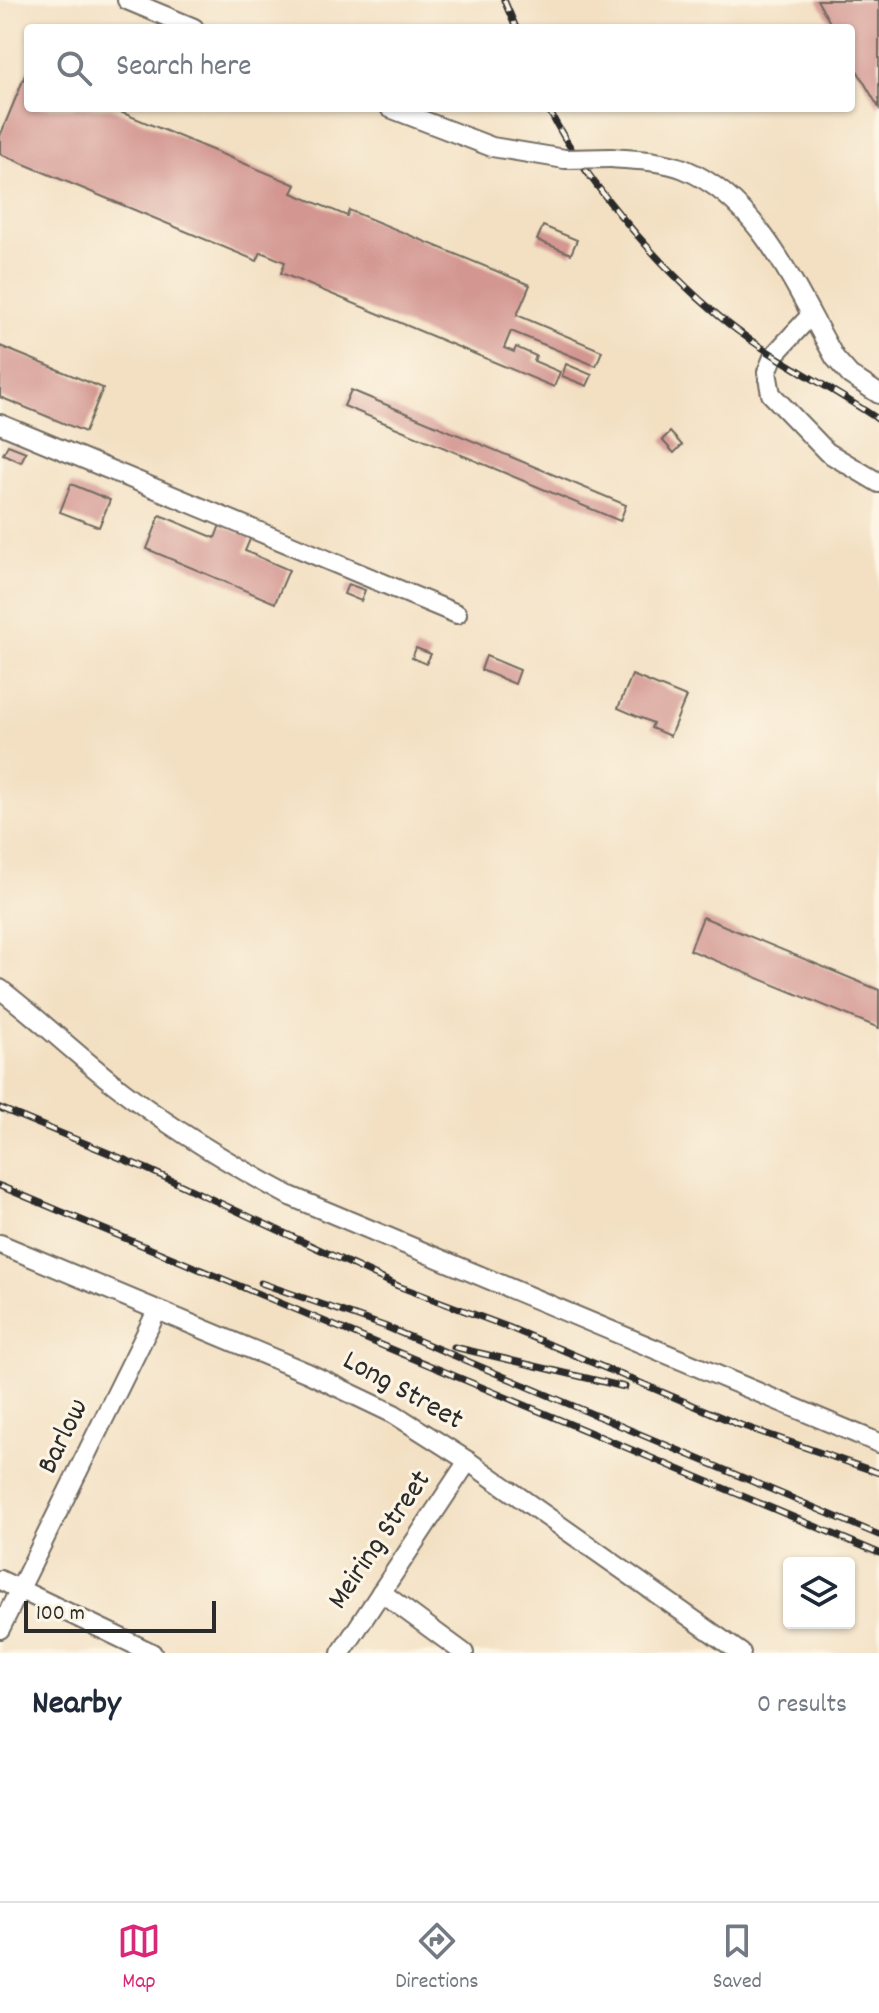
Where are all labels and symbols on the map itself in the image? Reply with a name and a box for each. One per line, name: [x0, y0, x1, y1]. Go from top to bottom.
street label: Long Street: [334, 1341, 470, 1443]
street label: Barlow: [28, 1392, 102, 1482]
street label: Meiring Street: [319, 1463, 443, 1619]
scale bar: [24, 1597, 216, 1633]

